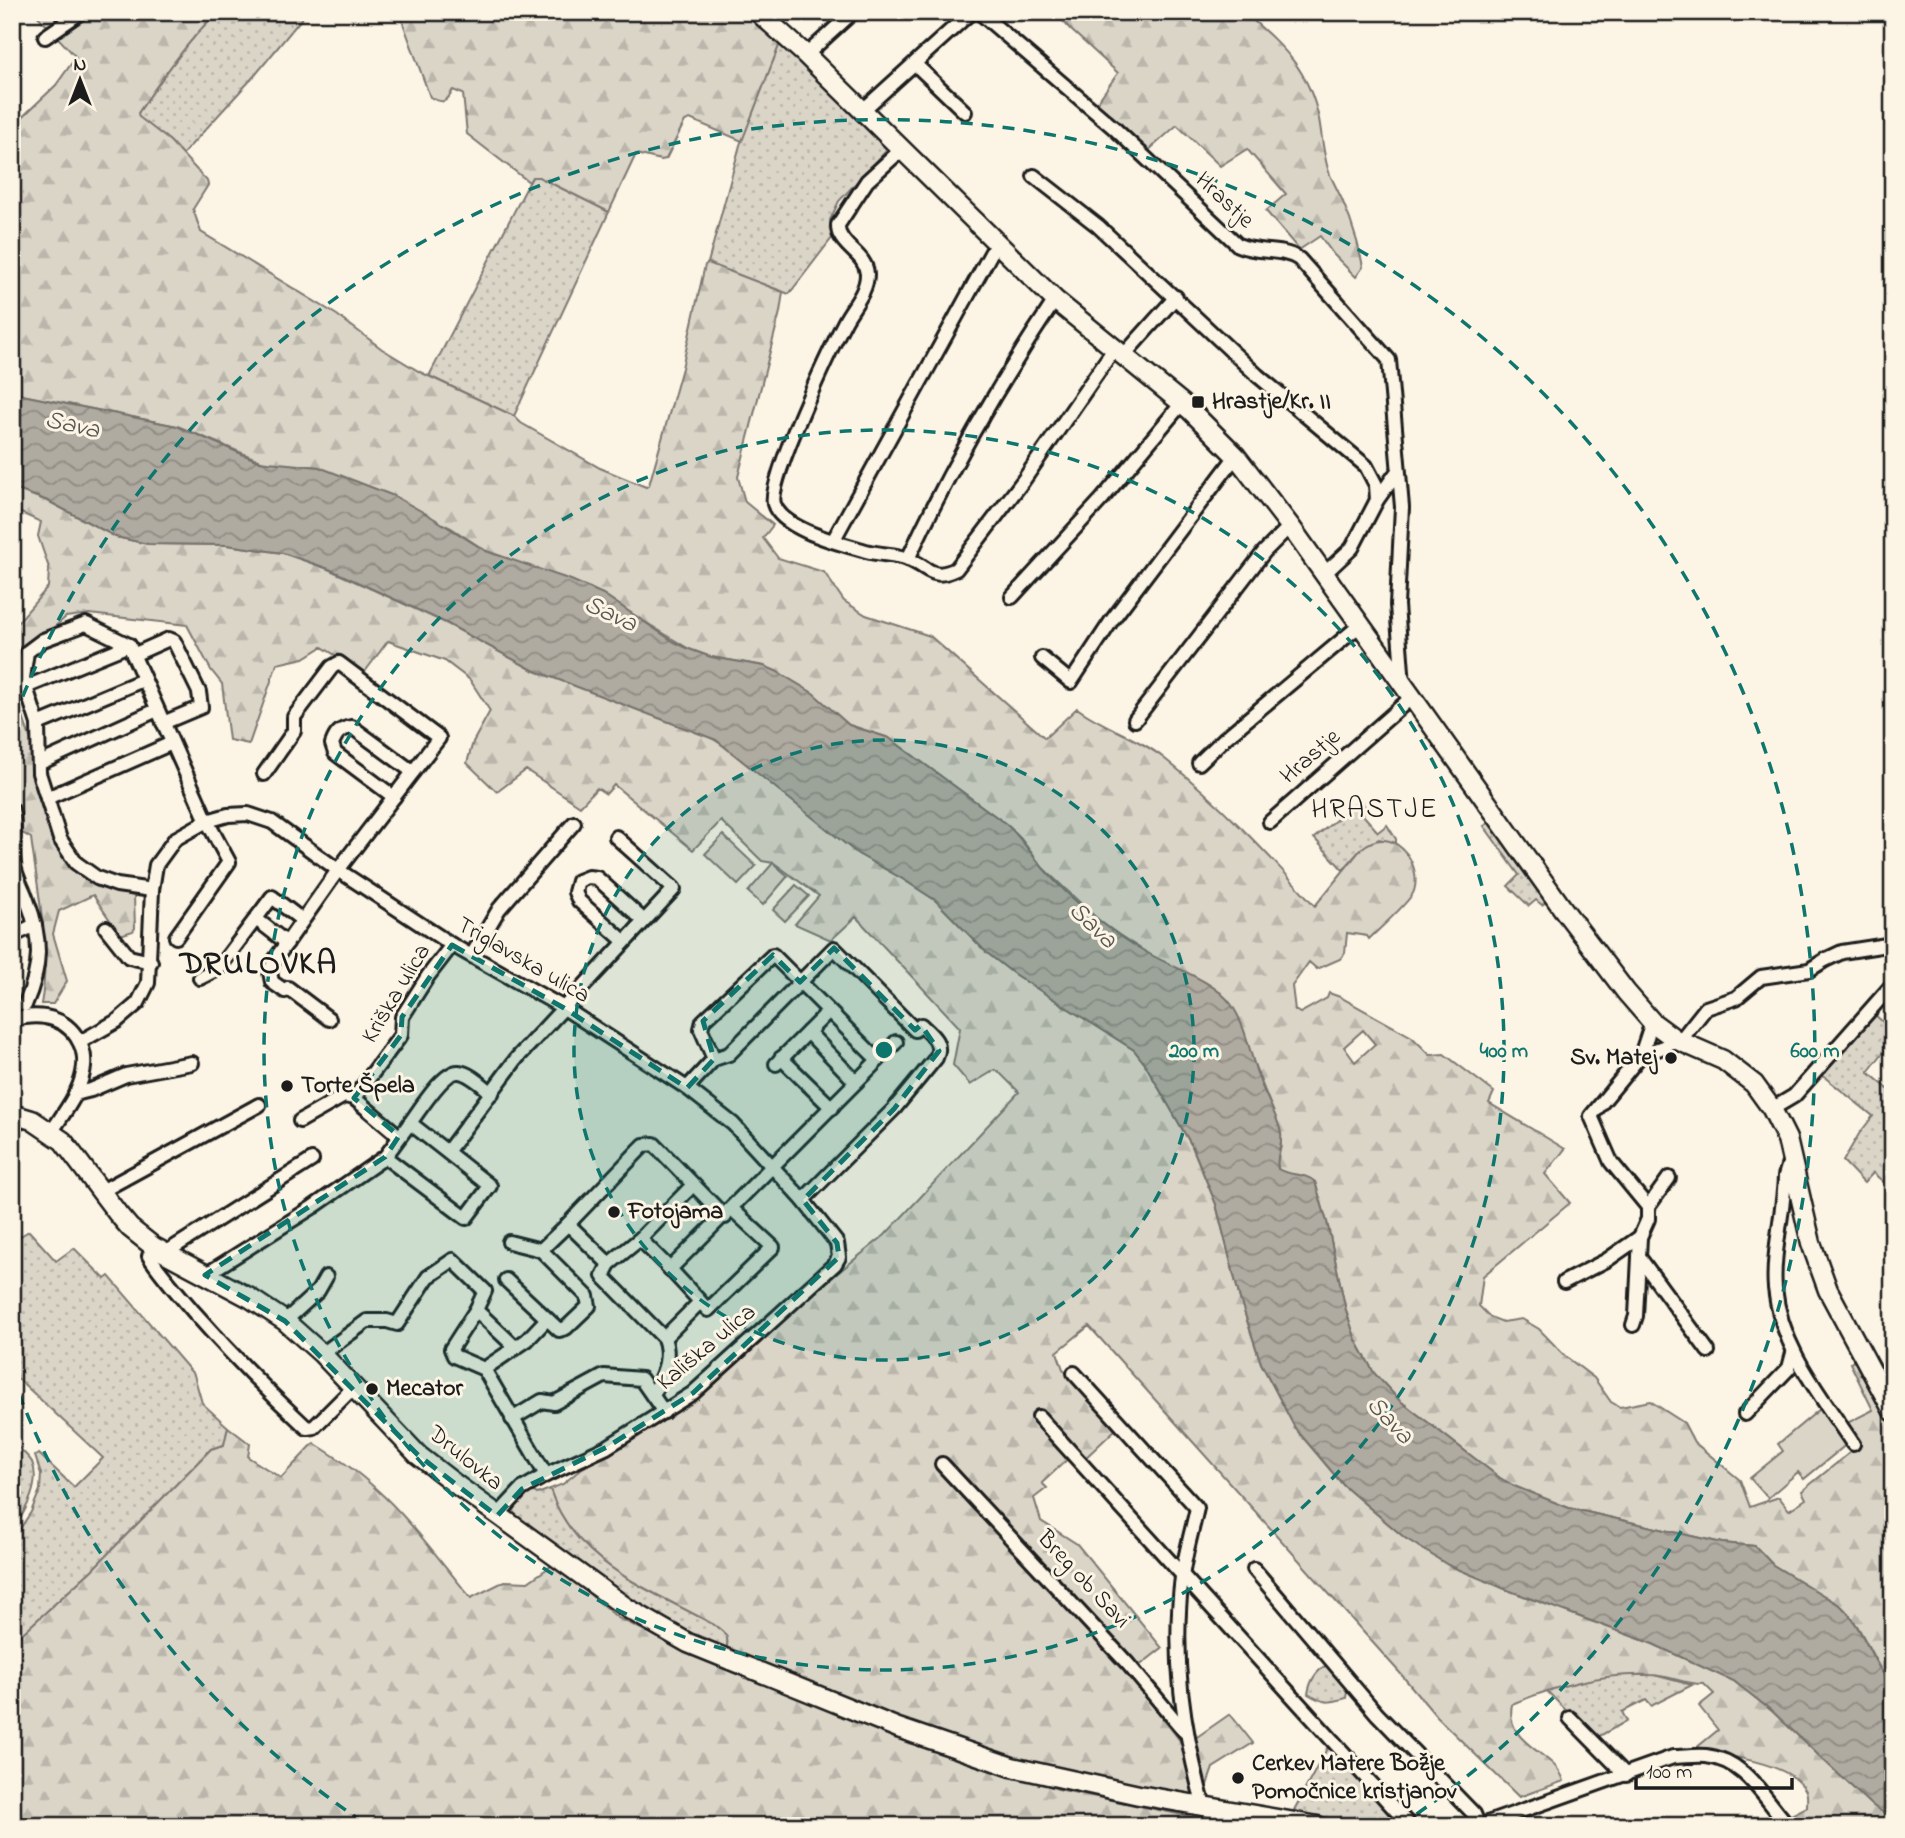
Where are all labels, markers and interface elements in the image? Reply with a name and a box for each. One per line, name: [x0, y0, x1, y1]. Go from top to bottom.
north arrow: [46, 46, 116, 116]
text: N: [74, 52, 87, 79]
street label: Hrastje: [1186, 164, 1262, 238]
place label: Hrastje/Kr. II: [1212, 385, 1331, 420]
marker: Hrastje/Kr. II: [1190, 394, 1206, 410]
water label: Sava: [41, 401, 104, 451]
water label: Sava: [577, 586, 644, 644]
street label: Hrastje: [1273, 721, 1349, 793]
district label: HRASTJE: [1311, 790, 1439, 831]
water label: Sava: [1059, 893, 1126, 959]
street label: Triglavska ulica: [450, 909, 596, 1013]
street label: Kriška ulica: [353, 938, 441, 1050]
district label: DRULOVKA: [178, 942, 338, 989]
text: 200 m: [1168, 1037, 1219, 1067]
text: 400 m: [1480, 1037, 1528, 1067]
text: 600 m: [1791, 1037, 1839, 1067]
centre of rings: [872, 1038, 896, 1062]
place label: Sv. Matej: [1570, 1041, 1658, 1076]
marker: Sv. Matej: [1663, 1050, 1679, 1066]
place label: Torte Špela: [301, 1069, 415, 1104]
marker: Torte Špela: [279, 1078, 295, 1094]
place label: Fotojama: [627, 1195, 723, 1230]
marker: Fotojama: [606, 1204, 622, 1220]
street label: Kališka ulica: [650, 1296, 764, 1400]
place label: Mecator: [386, 1372, 463, 1407]
marker: Mecator: [364, 1381, 380, 1397]
water label: Sava: [1356, 1388, 1422, 1455]
street label: Drulovka: [419, 1417, 510, 1500]
street label: Breg ob Savi: [1027, 1522, 1138, 1637]
place label: Cerkev Matere Božje Pomočnice kristjanov: [1252, 1747, 1457, 1810]
scale bar: [1636, 1747, 1791, 1791]
text: 100 m: [1646, 1758, 1692, 1788]
marker: Cerkev Matere Božje Pomočnice kristjanov: [1230, 1770, 1246, 1786]

